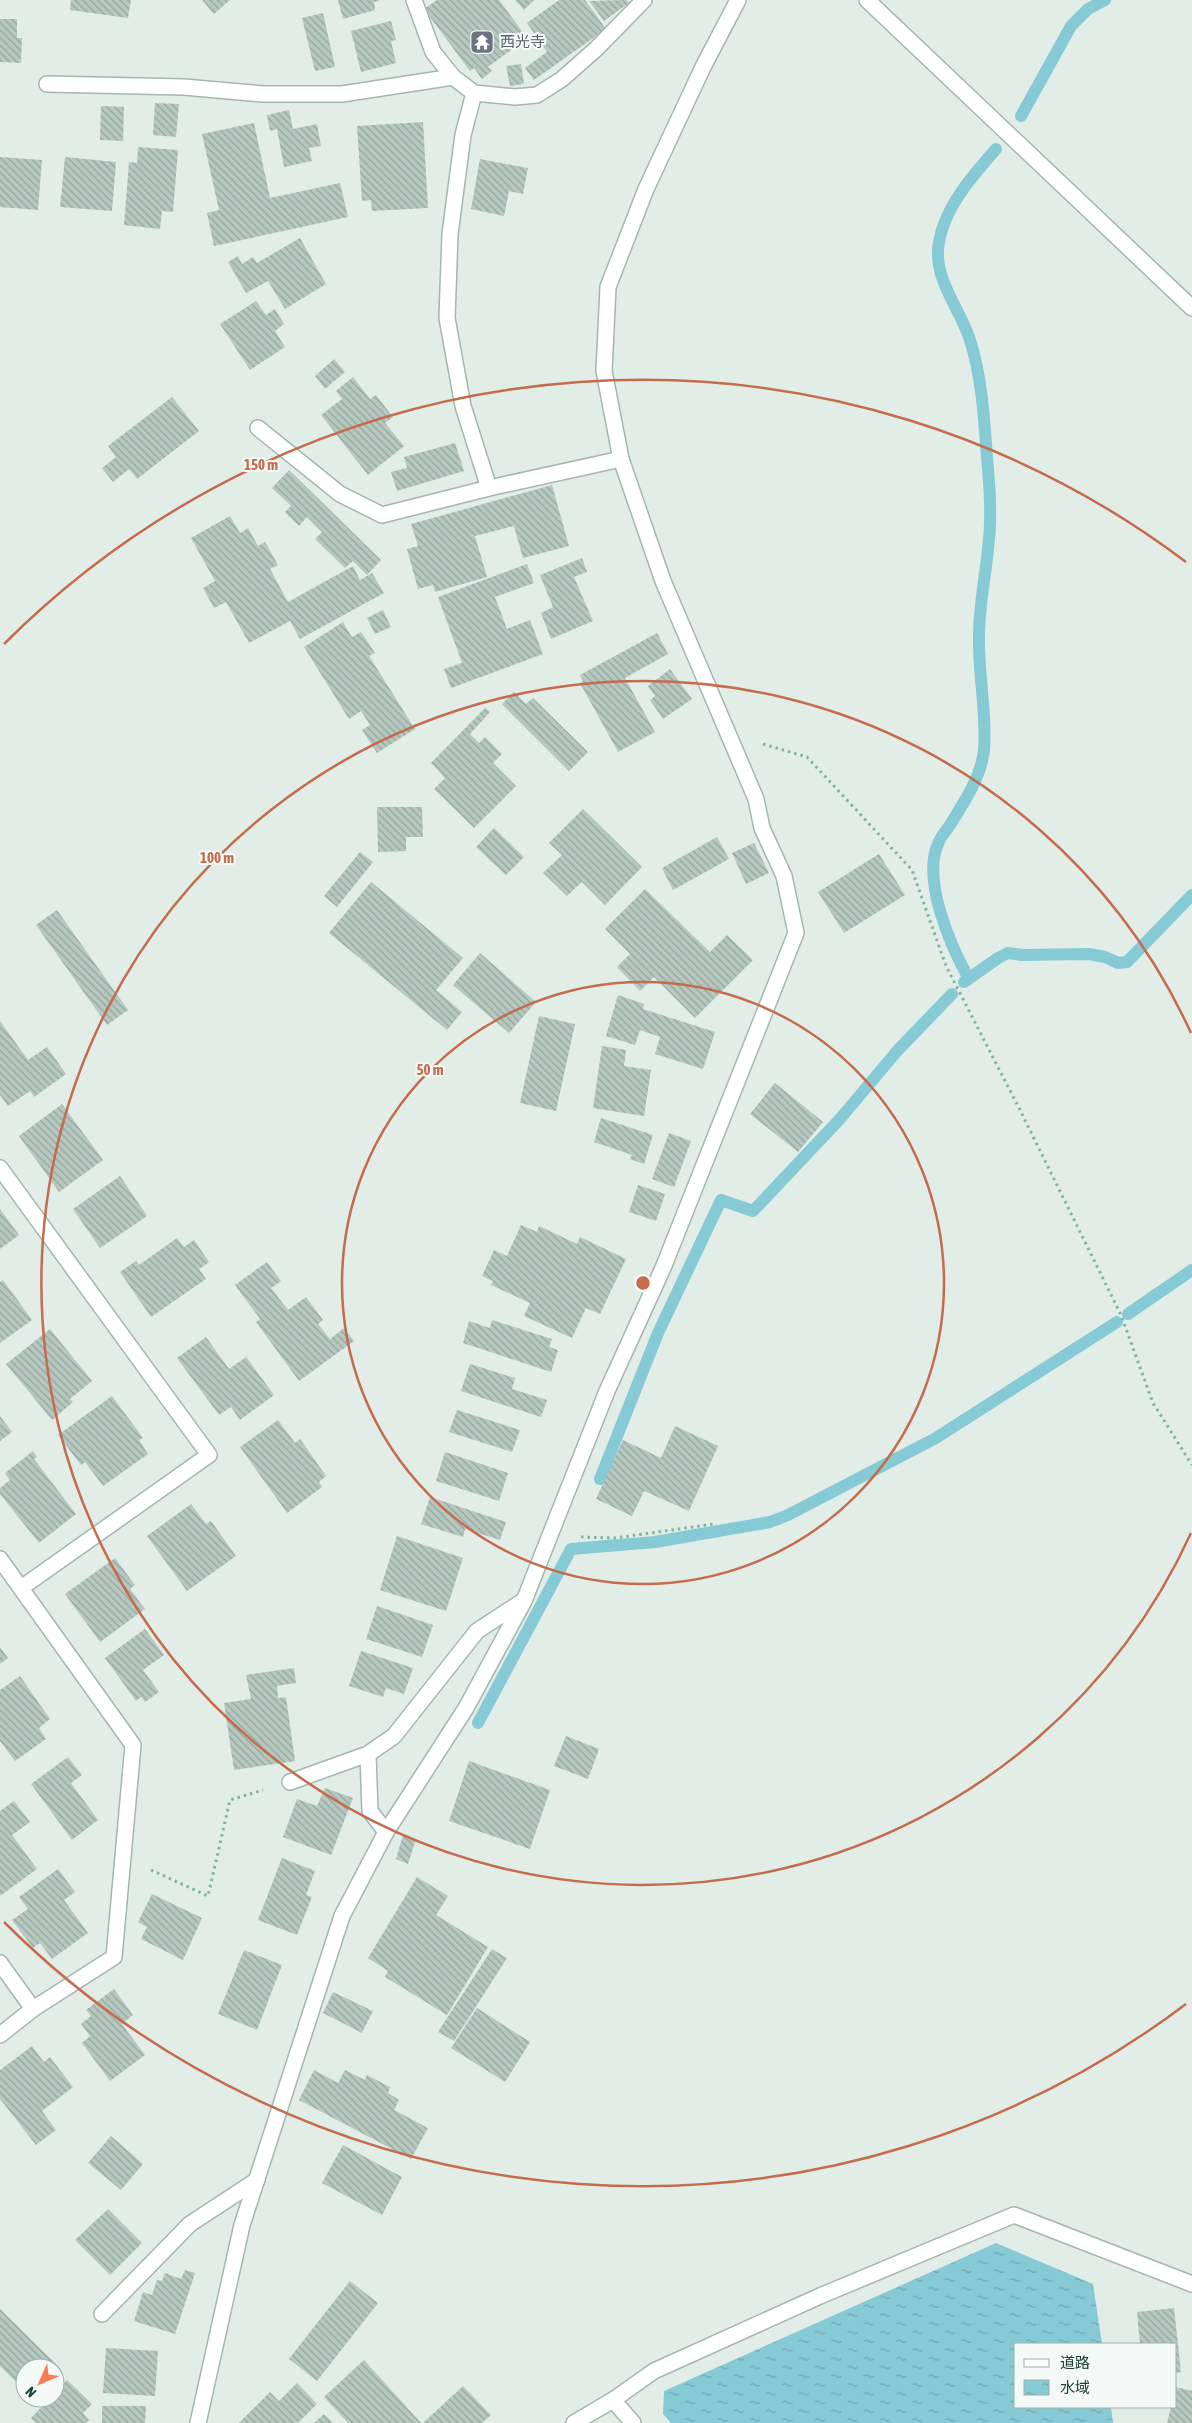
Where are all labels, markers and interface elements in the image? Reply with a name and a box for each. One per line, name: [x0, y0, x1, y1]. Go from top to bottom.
temple icon: 西光寺: [469, 29, 495, 55]
place label: 西光寺: [500, 33, 545, 50]
text: 150 m: [244, 456, 278, 473]
text: 100 m: [200, 849, 234, 866]
text: 50 m: [417, 1061, 444, 1078]
centre of rings: [634, 1274, 652, 1292]
legend: [1014, 2343, 1177, 2408]
text: 道路: [1060, 2354, 1090, 2371]
north arrow: [15, 2358, 65, 2408]
text: 水域: [1060, 2379, 1090, 2396]
text: N: [22, 2384, 39, 2401]

